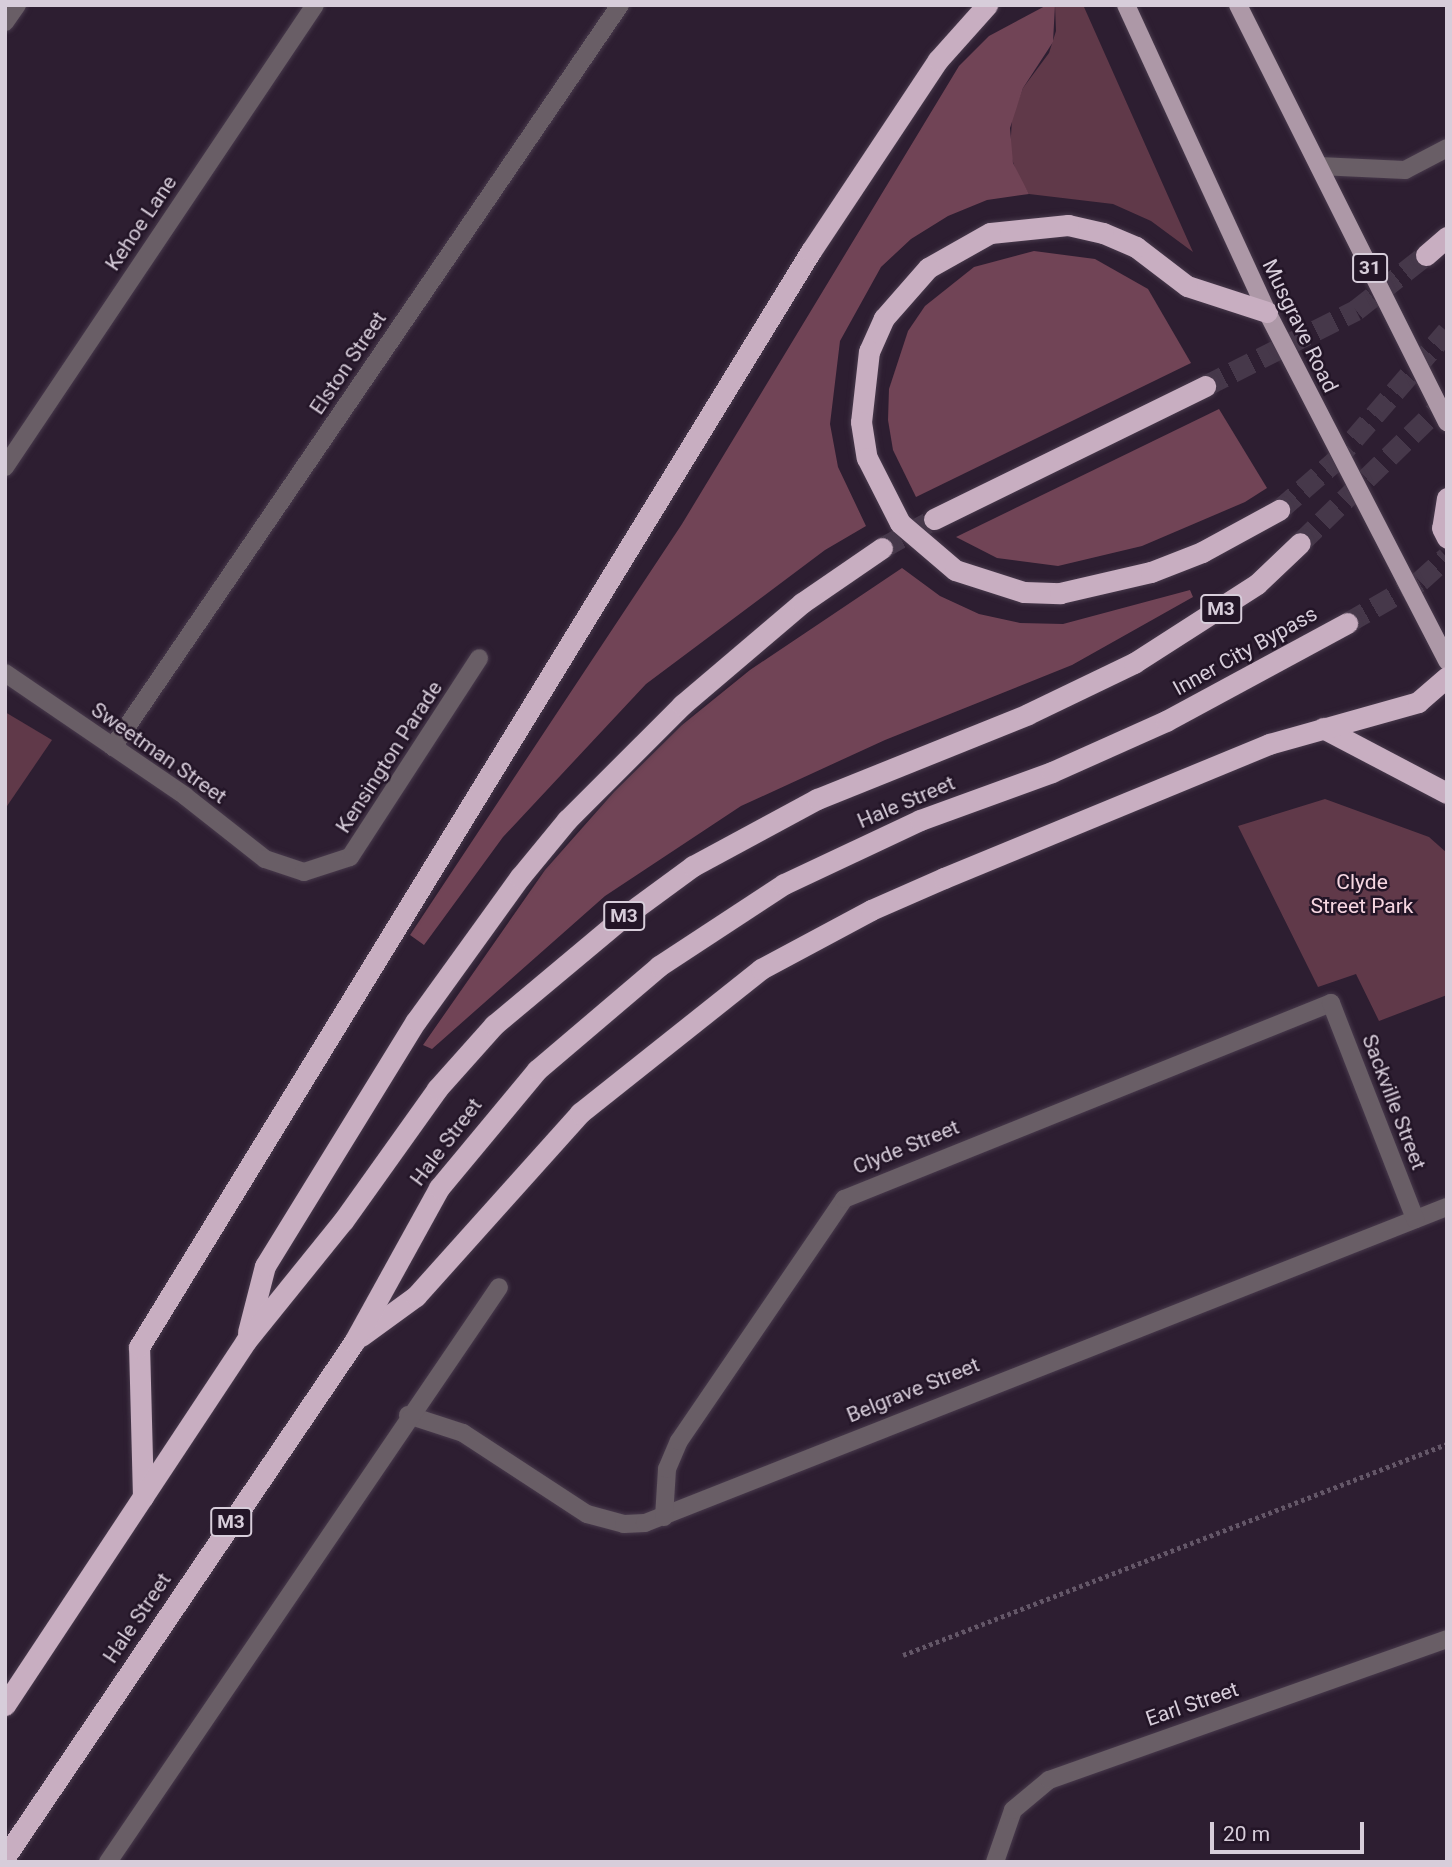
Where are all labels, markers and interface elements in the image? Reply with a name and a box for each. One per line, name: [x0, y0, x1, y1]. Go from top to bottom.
street label: Kehoe Lane: [100, 171, 182, 275]
road number: 31: [1351, 252, 1389, 284]
street label: Musgrave Road: [1257, 255, 1343, 397]
street label: Elston Street: [304, 307, 392, 419]
road number: M3: [1200, 594, 1242, 624]
street label: Inner City Bypass: [1168, 601, 1322, 701]
street label: Kensington Parade: [330, 676, 448, 838]
street label: Sweetman Street: [86, 697, 232, 809]
street label: Hale Street: [854, 770, 958, 834]
park label: Clyde Street Park: [1311, 869, 1413, 919]
road number: M3: [603, 900, 645, 932]
street label: Sackville Street: [1357, 1031, 1431, 1173]
street label: Hale Street: [405, 1093, 487, 1191]
street label: Clyde Street: [849, 1114, 963, 1180]
street label: Belgrave Street: [843, 1352, 983, 1428]
road number: M3: [210, 1506, 252, 1538]
street label: Hale Street: [98, 1568, 176, 1668]
street label: Earl Street: [1142, 1676, 1242, 1732]
scale bar: [1214, 1808, 1368, 1852]
text: 20 m: [1223, 1822, 1270, 1846]

